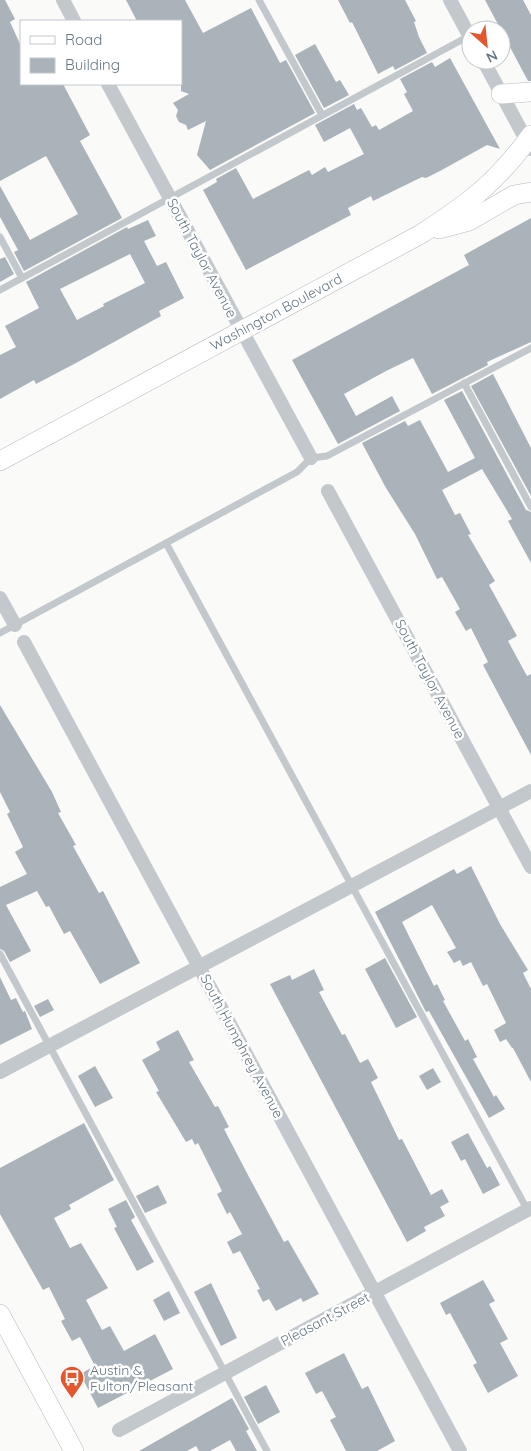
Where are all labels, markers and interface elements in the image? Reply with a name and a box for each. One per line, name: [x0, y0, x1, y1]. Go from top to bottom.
legend: [20, 20, 182, 85]
north arrow: [461, 20, 511, 70]
text: Road: [65, 30, 102, 49]
text: N: [483, 46, 501, 67]
text: Building: [65, 55, 120, 74]
street label: South Taylor Avenue: [163, 195, 241, 321]
street label: Washington Boulevard: [207, 270, 345, 354]
street label: South Taylor Avenue: [391, 616, 469, 742]
street label: South Humphrey Avenue: [196, 971, 288, 1121]
street label: Pleasant Street: [278, 1288, 373, 1350]
place label: Austin & Fulton/Pleasant: [90, 1361, 194, 1395]
bus stop icon: Austin & Fulton/Pleasant: [59, 1365, 85, 1399]

